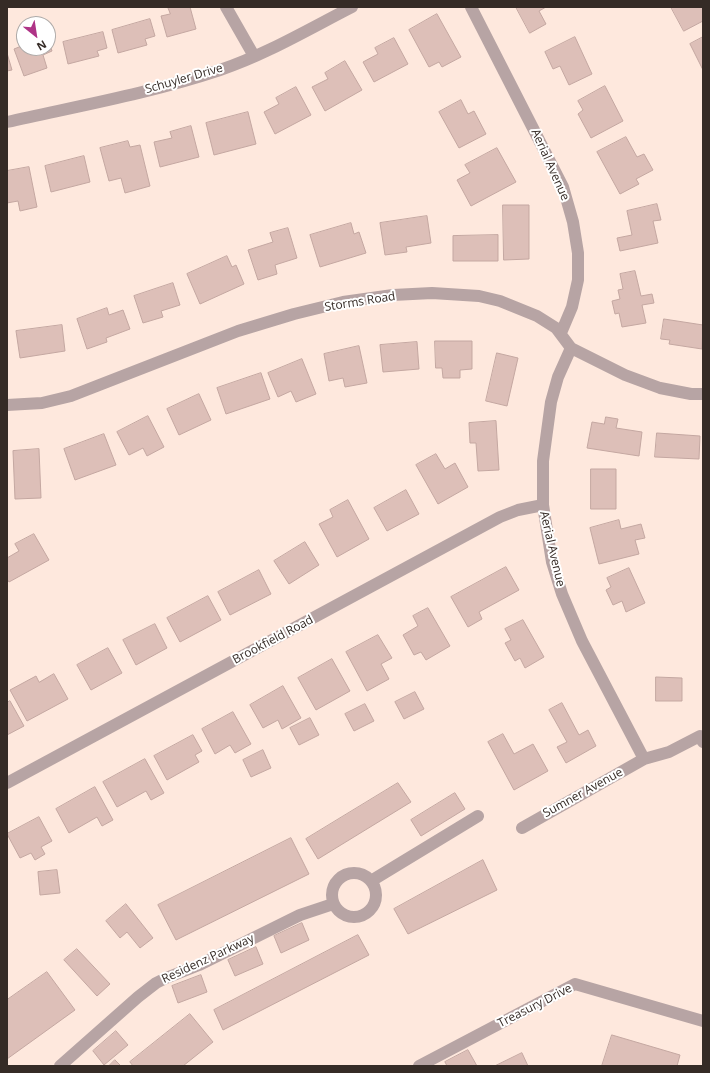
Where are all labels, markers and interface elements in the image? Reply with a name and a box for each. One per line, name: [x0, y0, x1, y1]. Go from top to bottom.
north arrow: [16, 16, 56, 56]
text: N: [34, 37, 49, 55]
street label: Schuyler Drive: [143, 61, 225, 97]
street label: Aerial Avenue: [528, 127, 572, 203]
street label: Storms Road: [324, 289, 396, 315]
street label: Aerial Avenue: [536, 510, 568, 588]
street label: Brookfield Road: [230, 613, 316, 667]
street label: Sumner Avenue: [541, 765, 625, 821]
street label: Residenz Parkway: [160, 931, 256, 987]
street label: Treasury Drive: [495, 981, 575, 1031]

